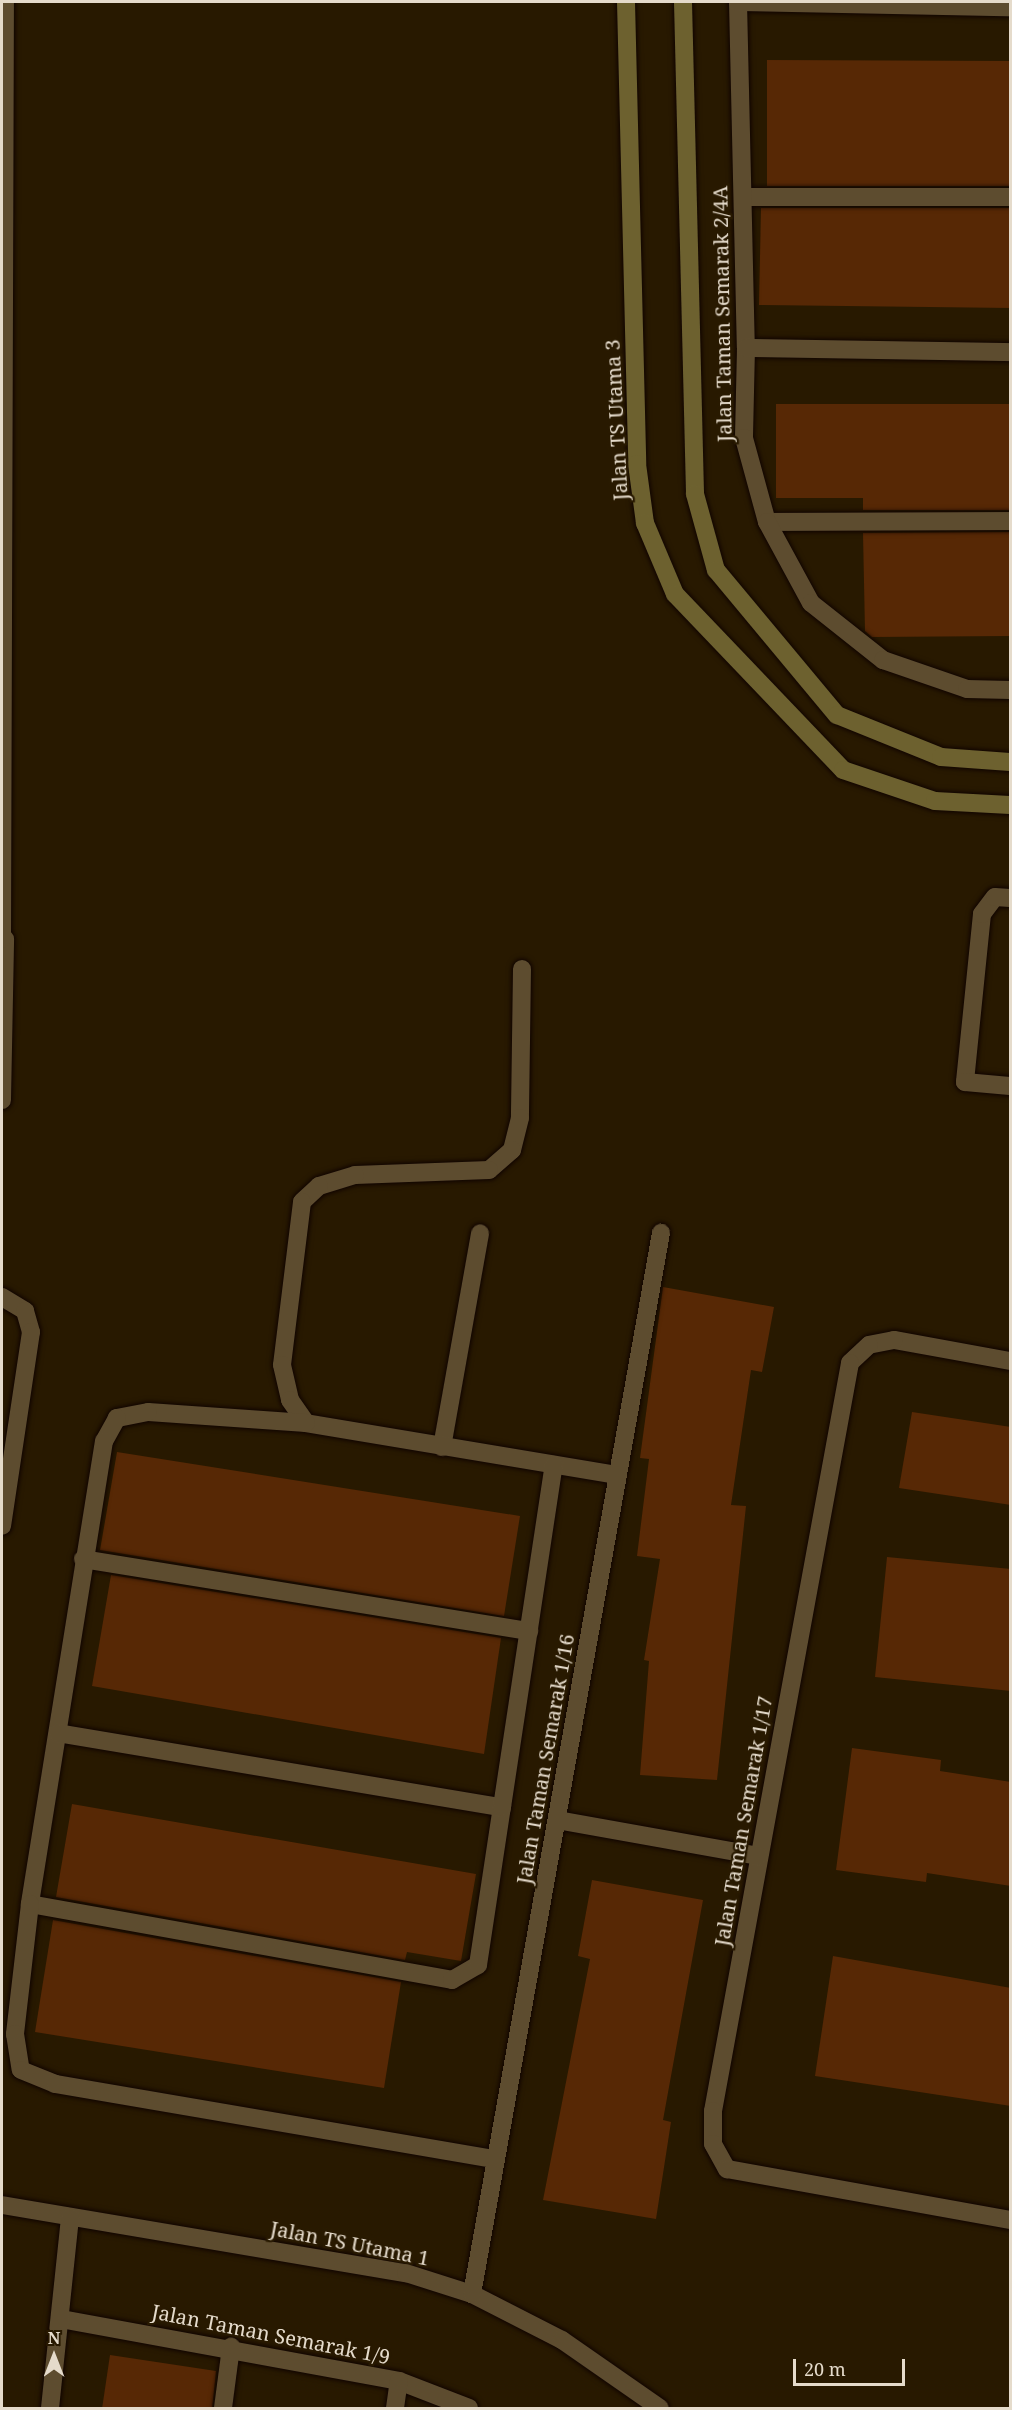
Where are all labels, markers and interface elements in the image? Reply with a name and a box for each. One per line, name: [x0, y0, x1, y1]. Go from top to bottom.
street label: Jalan Taman Semarak 2/4A: [708, 186, 736, 442]
street label: Jalan TS Utama 3: [600, 339, 632, 501]
street label: Jalan Taman Semarak 1/16: [511, 1632, 579, 1886]
street label: Jalan Taman Semarak 1/17: [709, 1694, 777, 1948]
street label: Jalan TS Utama 1: [268, 2216, 432, 2270]
street label: Jalan Taman Semarak 1/9: [150, 2299, 392, 2369]
north arrow: [24, 2326, 84, 2386]
text: N: [48, 2327, 60, 2349]
scale bar: [796, 2347, 908, 2385]
text: 20 m: [804, 2357, 846, 2381]

